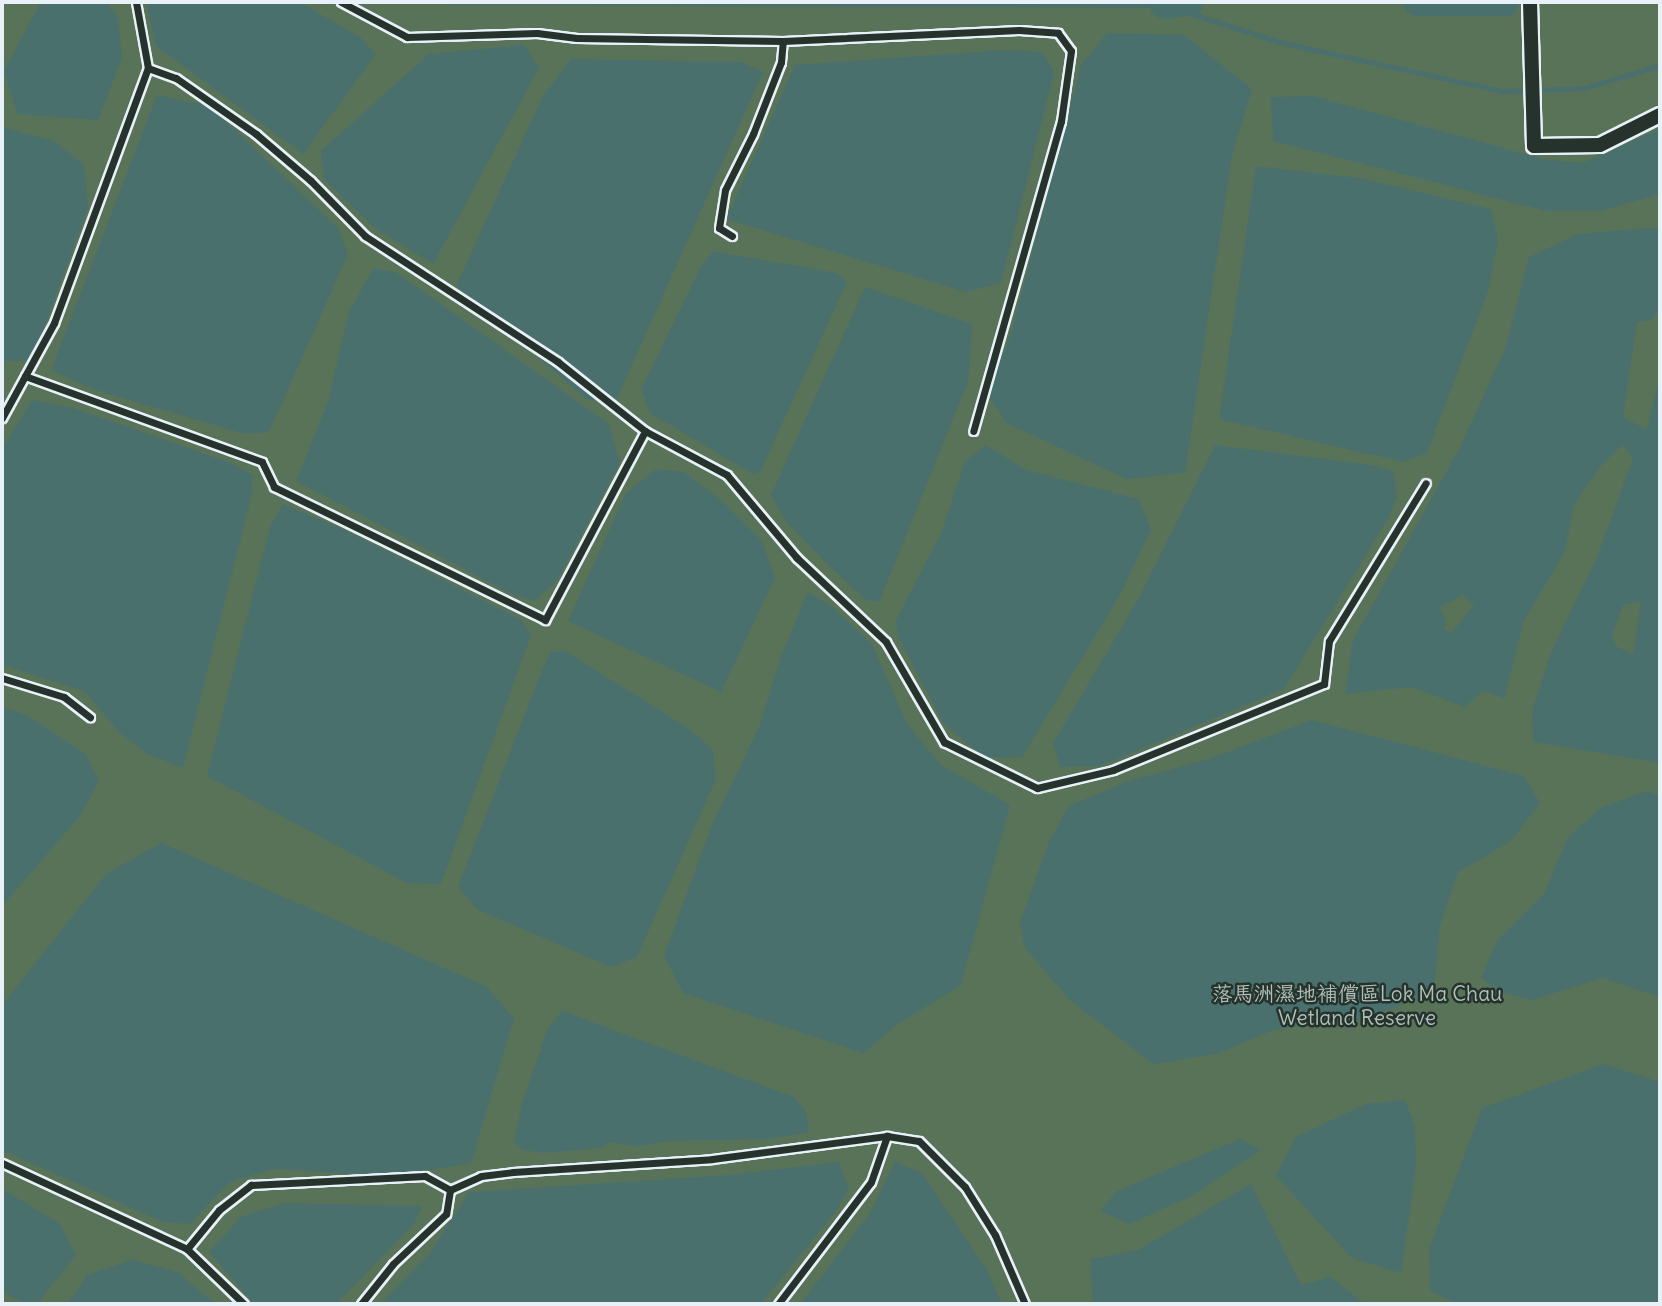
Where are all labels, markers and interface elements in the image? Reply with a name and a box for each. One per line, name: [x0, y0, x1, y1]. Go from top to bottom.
park label: 落馬洲濕地補償區Lok Ma Chau Wetland Reserve: [1212, 981, 1502, 1031]

